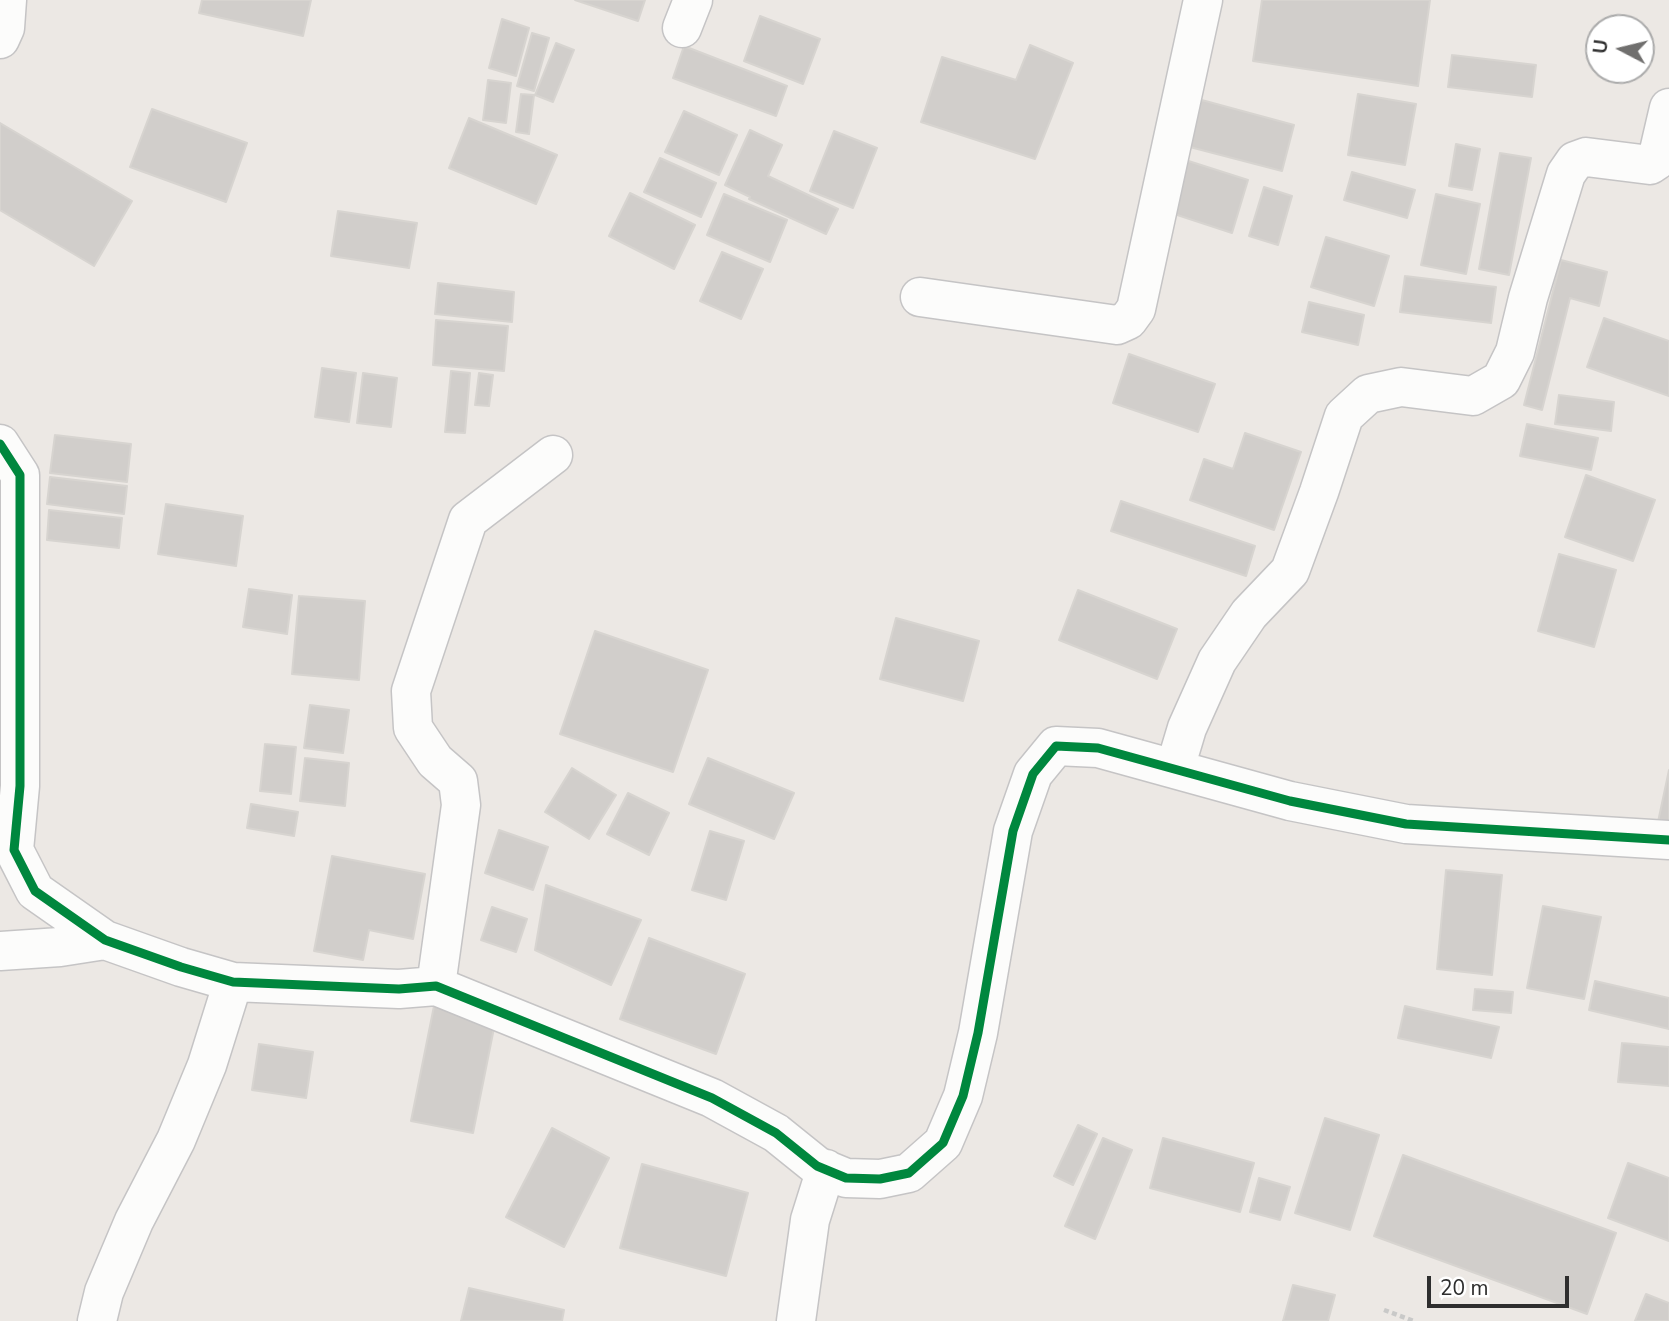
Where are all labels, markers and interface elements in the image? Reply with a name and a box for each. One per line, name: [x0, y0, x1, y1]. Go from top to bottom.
north arrow: [1585, 14, 1655, 84]
text: U: [1587, 38, 1615, 55]
scale bar: [1431, 1262, 1573, 1306]
text: 20 m: [1440, 1274, 1489, 1302]

